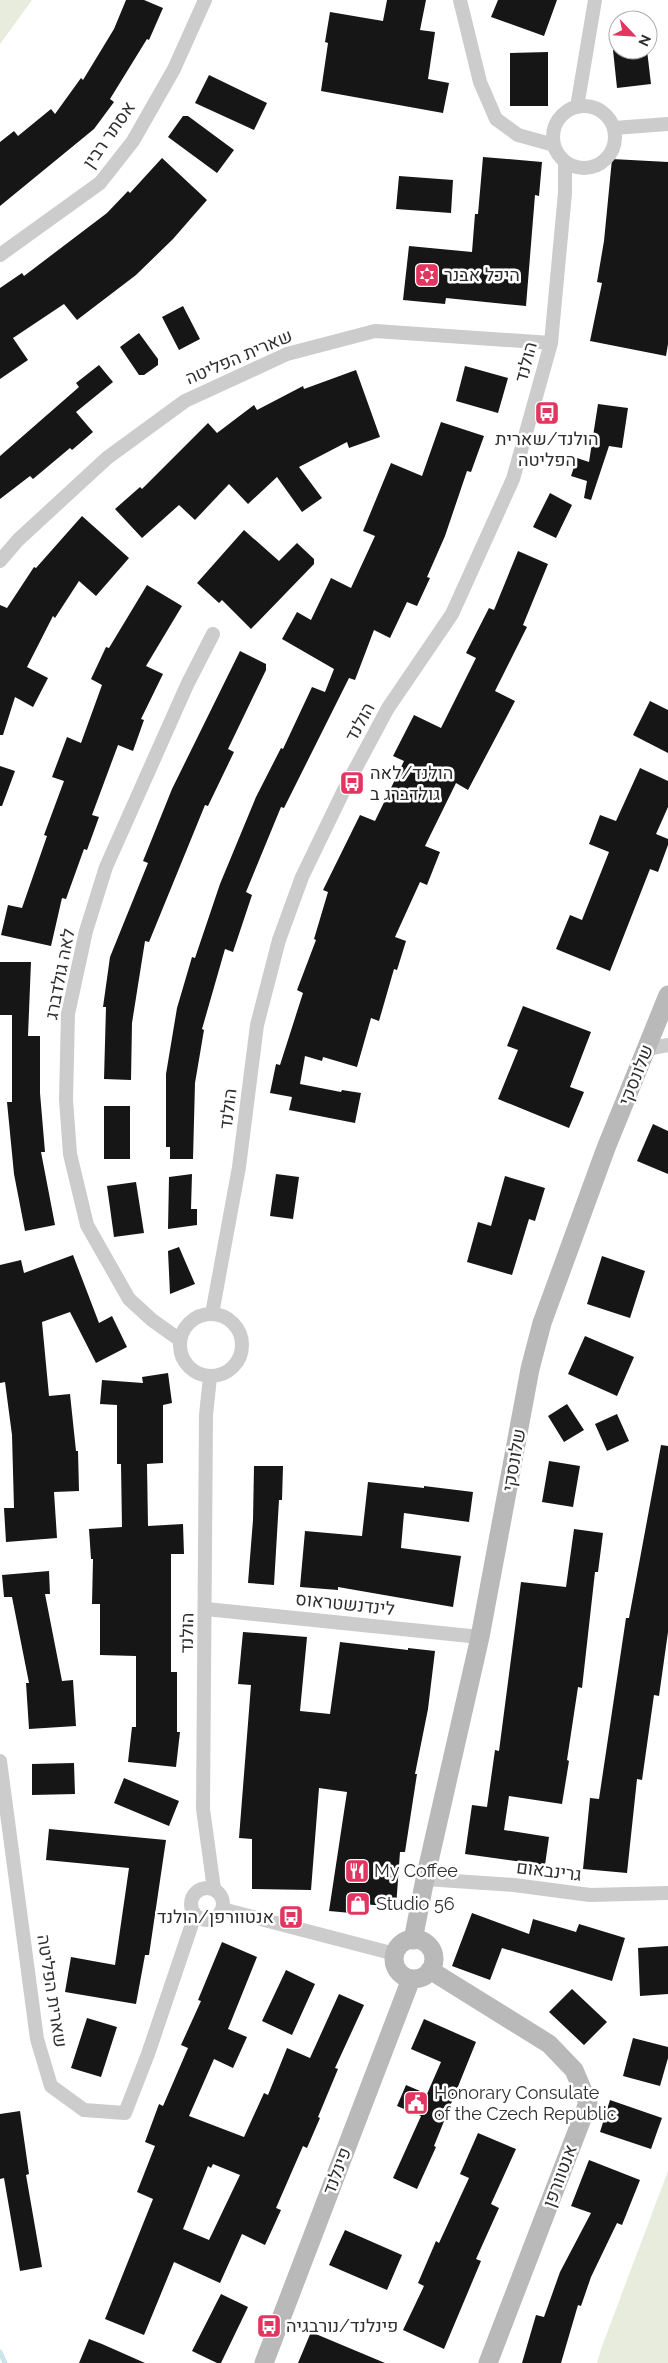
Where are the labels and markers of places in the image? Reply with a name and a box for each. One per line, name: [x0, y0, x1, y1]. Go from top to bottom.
synagogue icon: היכל אבנר: [414, 262, 440, 288]
place label: היכל אבנר: [444, 264, 520, 285]
bus stop icon: הולנד/שארית הפליטה: [534, 400, 560, 426]
place label: הולנד/שארית הפליטה: [495, 428, 599, 470]
place label: הולנד/לאה גולדברג ב: [370, 762, 453, 804]
bus stop icon: הולנד/לאה גולדברג ב: [339, 770, 365, 796]
restaurant icon: My Coffee: [344, 1858, 370, 1884]
place label: My Coffee: [374, 1860, 458, 1881]
shop icon: Studio 56: [345, 1891, 371, 1917]
place label: Studio 56: [376, 1893, 455, 1914]
bus stop icon: אנטוורפן/הולנד: [278, 1904, 304, 1930]
place label: אנטוורפן/הולנד: [157, 1906, 274, 1927]
place label: Honorary Consulate of the Czech Republic: [434, 2082, 617, 2124]
public building icon: Honorary Consulate of the Czech Republic: [403, 2090, 429, 2116]
bus stop icon: פינלנד/נורבגיה: [256, 2313, 282, 2339]
place label: פינלנד/נורבגיה: [286, 2315, 398, 2336]

